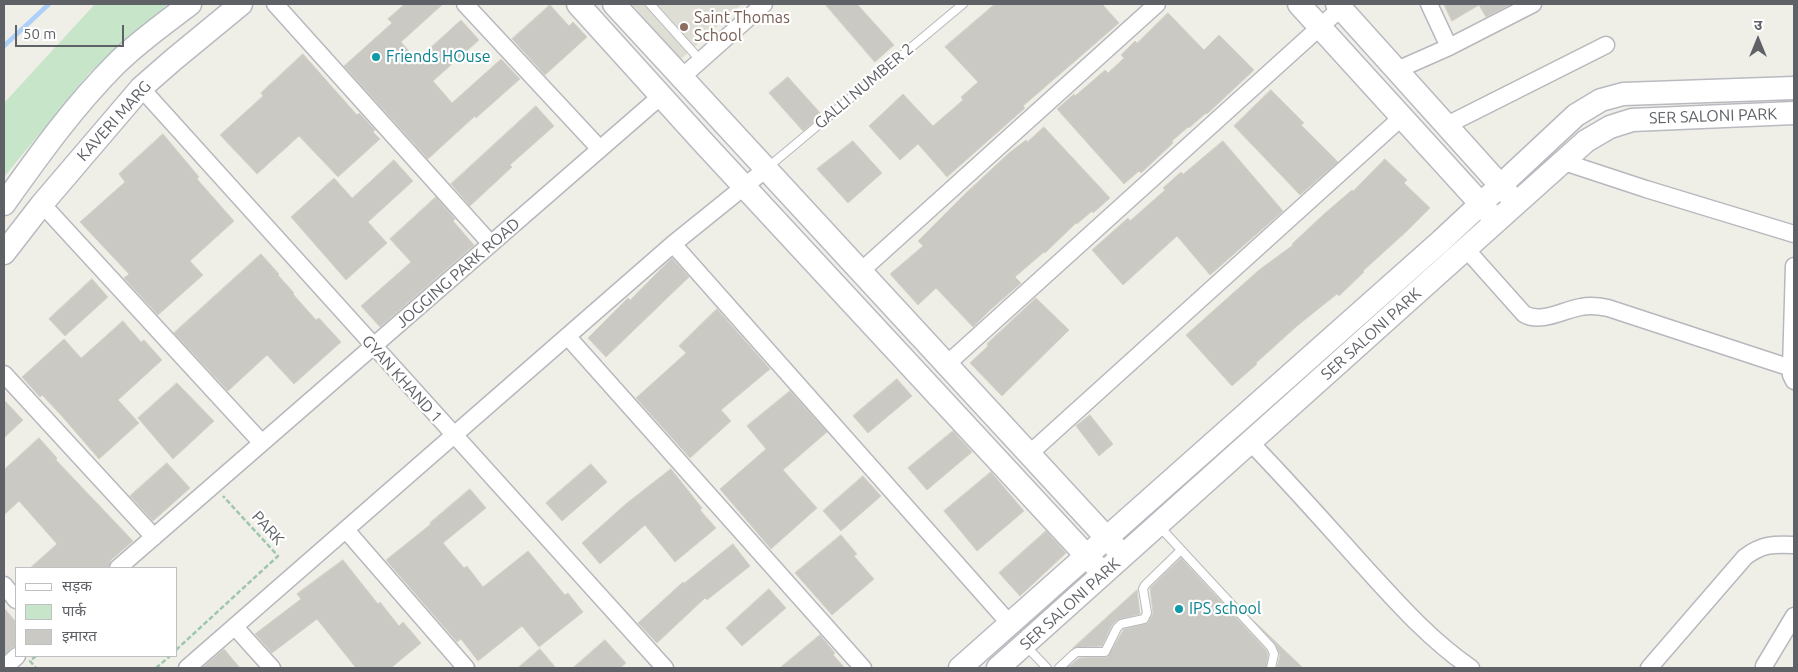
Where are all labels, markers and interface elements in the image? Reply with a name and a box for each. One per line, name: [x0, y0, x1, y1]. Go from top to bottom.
place label: Saint Thomas School: [694, 8, 790, 46]
scale bar: [18, 15, 126, 47]
north arrow: [1733, 15, 1783, 65]
text: उ: [1754, 17, 1762, 33]
marker: Saint Thomas School: [678, 21, 690, 33]
text: 50 m: [23, 25, 56, 42]
street label: GALLI NUMBER 2: [811, 39, 917, 133]
place label: Friends HOuse: [386, 47, 491, 67]
marker: Friends HOuse: [370, 51, 382, 63]
street label: KAVERI MARG: [73, 77, 155, 165]
street label: SER SALONI PARK: [1649, 104, 1777, 128]
street label: JOGGING PARK ROAD: [392, 214, 524, 332]
street label: SER SALONI PARK: [1317, 284, 1425, 384]
street label: GYAN KHAND 1: [358, 331, 446, 427]
street label: PARK: [248, 507, 288, 549]
street label: SER SALONI PARK: [1016, 554, 1124, 654]
legend: [15, 567, 178, 657]
text: सड़क: [62, 577, 92, 594]
place label: IPS school: [1189, 599, 1261, 619]
text: पार्क: [62, 602, 86, 619]
marker: IPS school: [1173, 603, 1185, 615]
text: इमारत: [62, 627, 97, 644]

